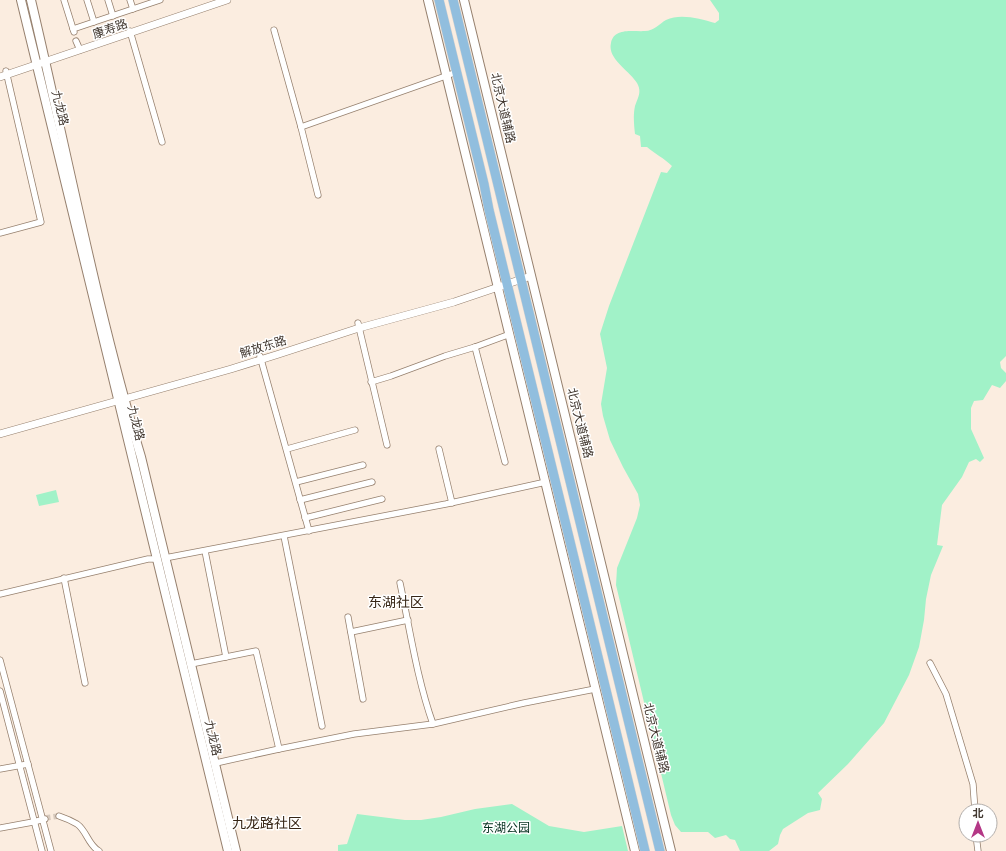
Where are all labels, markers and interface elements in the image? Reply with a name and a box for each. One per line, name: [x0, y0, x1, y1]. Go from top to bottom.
street label: 康寿路: [90, 14, 130, 43]
street label: 北京大道辅路: [486, 71, 521, 145]
street label: 九龙路: [47, 88, 74, 128]
street label: 解放东路: [237, 330, 289, 363]
street label: 北京大道辅路: [563, 386, 598, 460]
street label: 九龙路: [123, 403, 150, 443]
district label: 东湖社区: [368, 591, 424, 612]
street label: 北京大道辅路: [639, 701, 674, 775]
street label: 九龙路: [200, 718, 227, 758]
north arrow: [958, 803, 998, 843]
text: 北: [973, 805, 984, 821]
district label: 九龙路社区: [232, 812, 302, 833]
park label: 东湖公园: [482, 818, 530, 837]

